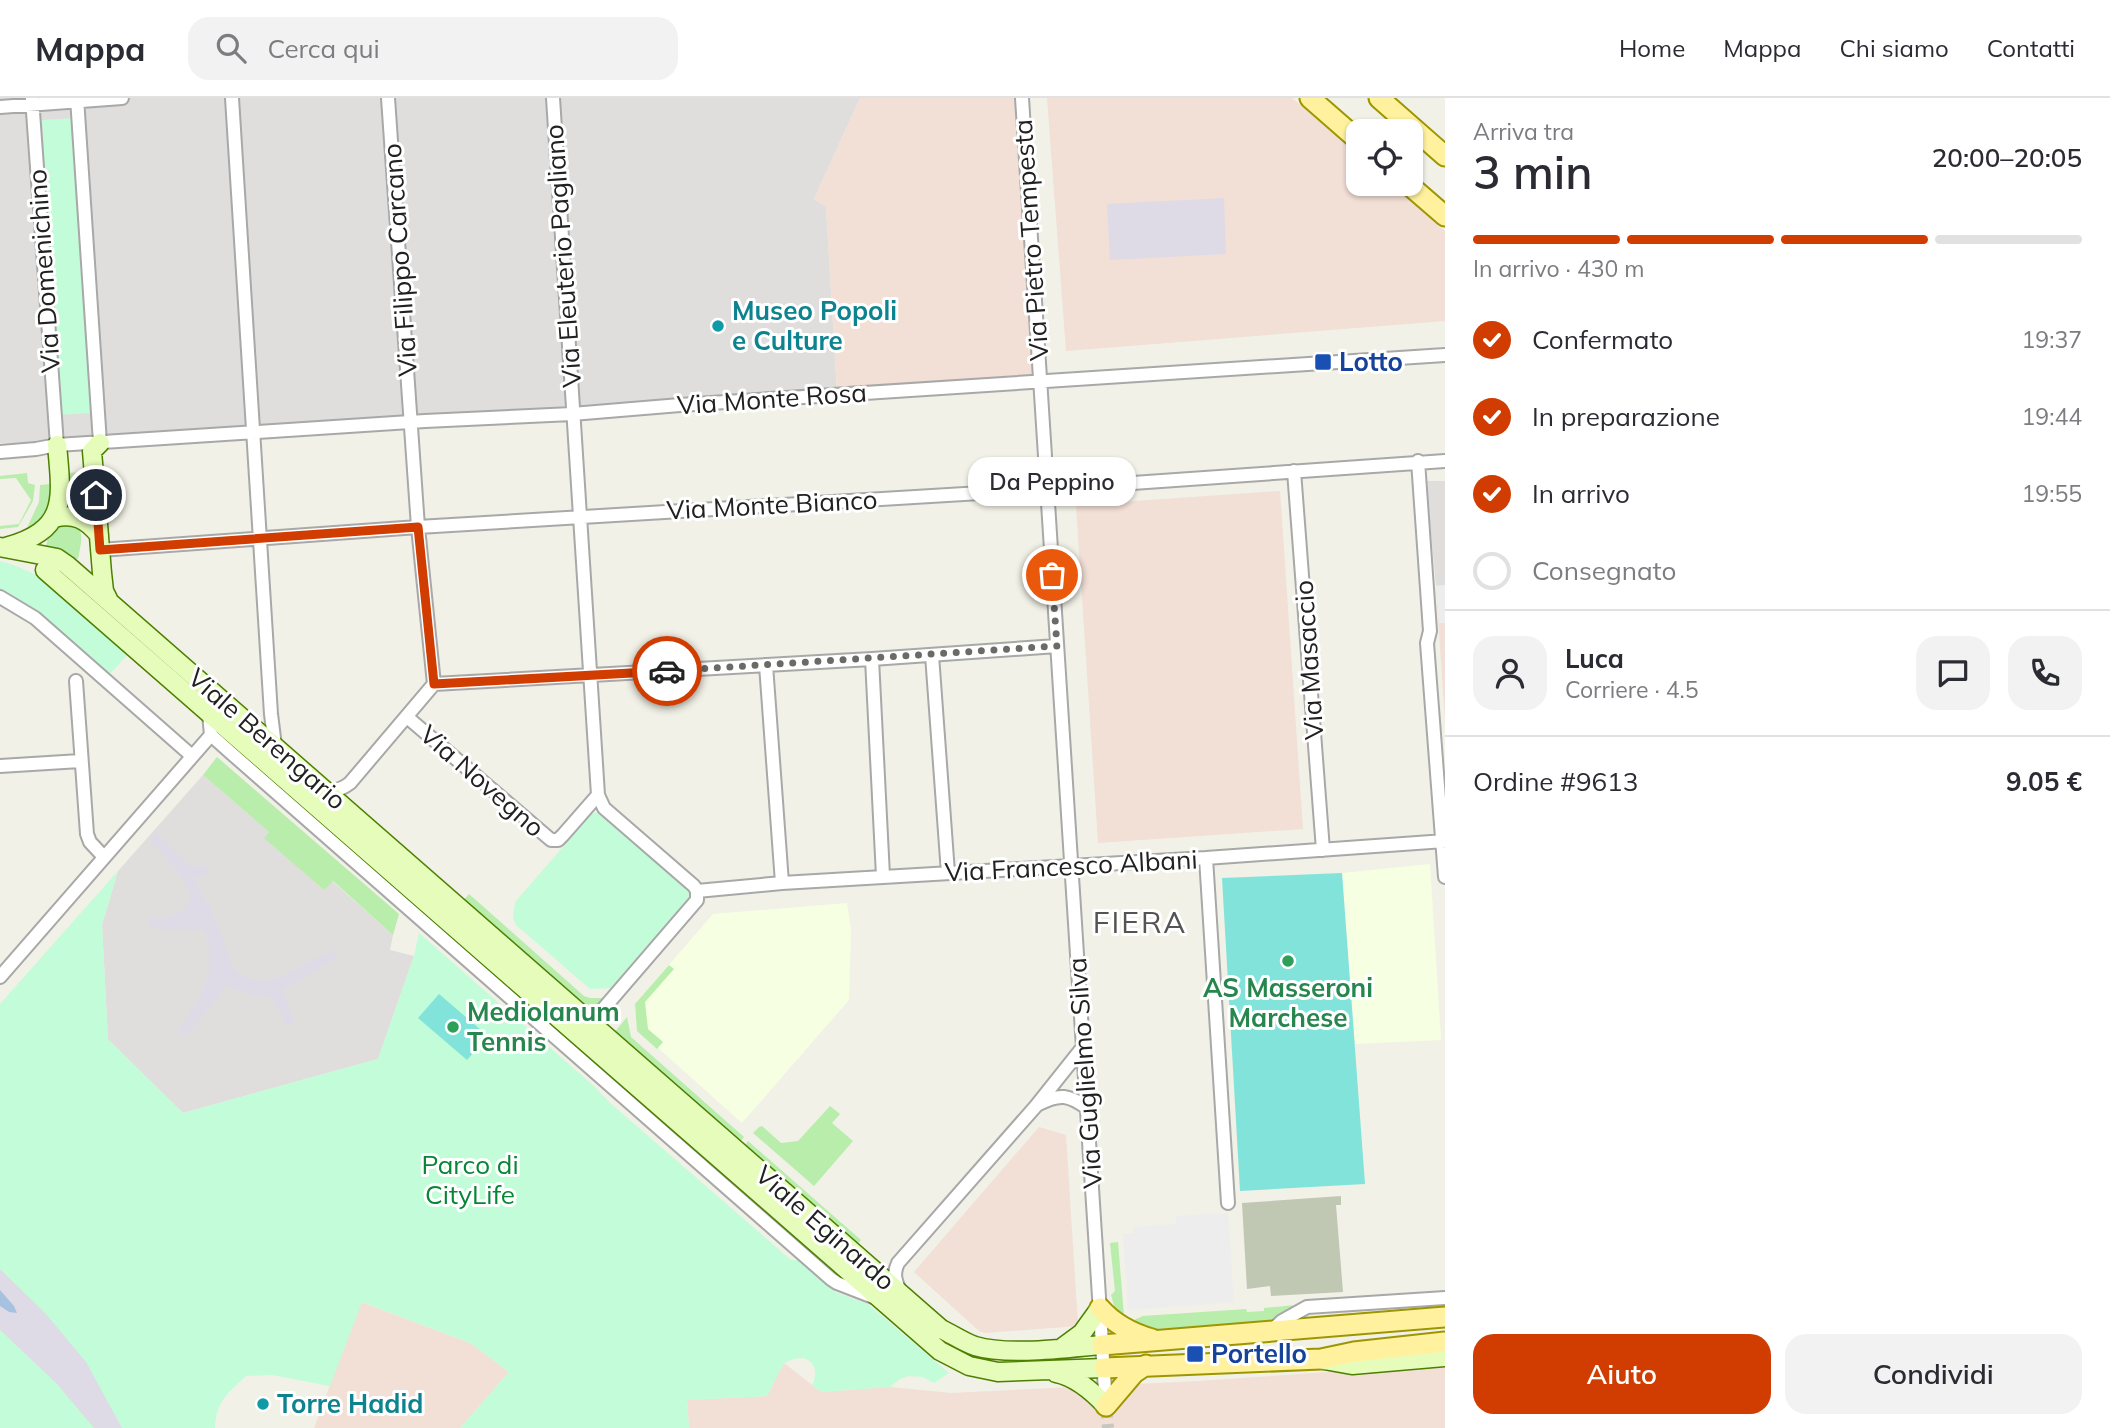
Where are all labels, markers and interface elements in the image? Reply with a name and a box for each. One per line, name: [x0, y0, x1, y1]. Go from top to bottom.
search box: [188, 17, 678, 80]
text: Mappa: [35, 28, 146, 69]
icon: search: [212, 29, 250, 67]
text: Cerca qui: [268, 32, 380, 65]
text: Home: [1619, 33, 1685, 63]
text: Mappa: [1723, 33, 1801, 63]
text: Chi siamo: [1839, 33, 1949, 63]
text: Contatti: [1987, 33, 2075, 63]
text: Arriva tra: [1473, 117, 1574, 146]
street label: Via Pietro Tempesta: [1006, 118, 1055, 362]
map controls: [1346, 119, 1423, 196]
button: locate: [1346, 119, 1423, 196]
street label: Via Eleuterio Pagliano: [537, 124, 588, 389]
text: 20:00–20:05: [1932, 141, 2082, 174]
street label: Via Filippo Carcano: [375, 142, 424, 378]
text: 3 min: [1473, 143, 1592, 201]
street label: Via Domenichino: [20, 168, 67, 374]
text: In arrivo · 430 m: [1473, 254, 1645, 283]
place label: Museo Popoli e Culture: [732, 294, 897, 357]
marker: Museo Popoli e Culture: [710, 318, 726, 334]
icon: check: [1473, 321, 1511, 359]
text: Confermato: [1532, 323, 1673, 356]
text: 19:37: [2022, 325, 2082, 354]
place label: Lotto: [1339, 345, 1403, 378]
marker: Lotto: [1313, 352, 1333, 372]
street label: Via Monte Rosa: [676, 375, 868, 422]
icon: check: [1473, 398, 1511, 436]
text: In preparazione: [1532, 400, 1720, 433]
text: 19:44: [2022, 402, 2082, 431]
callout: Da Peppino: [968, 456, 1136, 505]
pin: [66, 465, 126, 525]
text: Da Peppino: [989, 467, 1115, 496]
icon: check: [1473, 475, 1511, 513]
icon: home: [77, 476, 115, 514]
text: In arrivo: [1532, 477, 1630, 510]
text: 19:55: [2022, 479, 2082, 508]
street label: Via Monte Bianco: [666, 482, 878, 527]
pin: [1022, 545, 1082, 605]
text: Consegnato: [1532, 554, 1676, 587]
icon: bag: [1033, 556, 1071, 594]
street label: Via Masaccio: [1286, 579, 1331, 741]
courier: [632, 636, 702, 706]
button: person: [1473, 636, 1547, 710]
button: chat: [1916, 636, 1990, 710]
button: phone: [2008, 636, 2082, 710]
text: Luca: [1565, 642, 1624, 675]
icon: car: [648, 652, 686, 690]
street label: Viale Berengario: [181, 661, 353, 816]
text: Corriere · 4.5: [1565, 675, 1699, 704]
street label: Via Novegno: [413, 718, 551, 844]
text: Ordine #9613: [1473, 765, 1638, 798]
text: 9.05 €: [2006, 765, 2082, 798]
street label: Via Francesco Albani: [944, 842, 1198, 889]
district label: FIERA: [1093, 903, 1187, 941]
marker: AS Masseroni Marchese: [1280, 953, 1296, 969]
street label: Via Guglielmo Silva: [1060, 957, 1109, 1190]
place label: AS Masseroni Marchese: [1203, 971, 1373, 1034]
place label: Mediolanum Tennis: [467, 995, 620, 1058]
marker: Mediolanum Tennis: [445, 1019, 461, 1035]
park label: Parco di CityLife: [421, 1148, 519, 1211]
street label: Viale Eginardo: [749, 1158, 902, 1297]
button: Aiuto: [1473, 1334, 1771, 1414]
button: Condividi: [1785, 1334, 2082, 1414]
place label: Portello: [1211, 1337, 1307, 1370]
marker: Portello: [1185, 1344, 1205, 1364]
place label: Torre Hadid: [277, 1387, 423, 1420]
marker: Torre Hadid: [255, 1396, 271, 1412]

